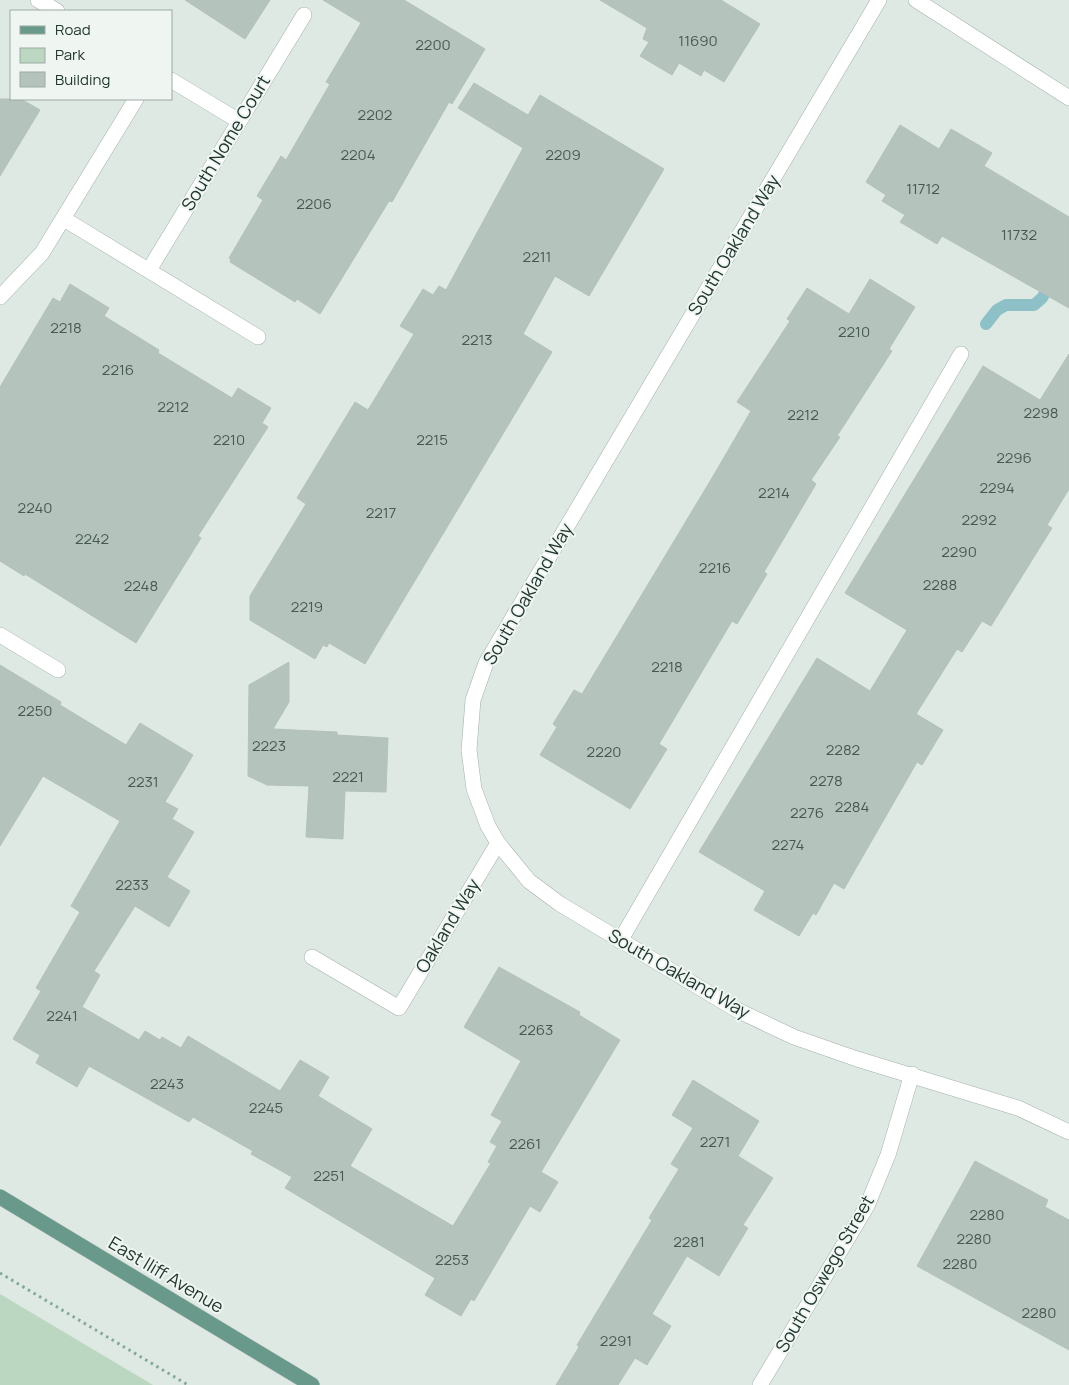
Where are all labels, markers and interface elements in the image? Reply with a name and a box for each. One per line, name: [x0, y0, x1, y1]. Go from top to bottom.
legend: [10, 10, 172, 100]
text: Road: [55, 19, 91, 40]
house number: 11690: [678, 30, 718, 51]
house number: 2200: [415, 34, 451, 55]
text: Park: [55, 44, 85, 65]
text: Building: [55, 69, 110, 90]
street label: South Nome Court: [175, 70, 275, 215]
house number: 2202: [358, 104, 392, 125]
house number: 2204: [340, 144, 376, 165]
house number: 2209: [545, 144, 581, 165]
street label: South Oakland Way: [682, 169, 785, 319]
house number: 11712: [906, 178, 940, 199]
house number: 2206: [296, 193, 332, 214]
house number: 11732: [1001, 224, 1037, 245]
house number: 2211: [523, 246, 551, 267]
house number: 2218: [50, 317, 82, 338]
house number: 2210: [838, 321, 870, 342]
house number: 2213: [461, 329, 493, 350]
house number: 2216: [102, 359, 134, 380]
house number: 2212: [157, 396, 189, 417]
house number: 2298: [1023, 402, 1059, 423]
house number: 2212: [787, 404, 819, 425]
house number: 2210: [213, 429, 245, 450]
house number: 2215: [416, 429, 448, 450]
house number: 2296: [996, 447, 1032, 468]
house number: 2294: [979, 477, 1015, 498]
house number: 2214: [758, 482, 790, 503]
house number: 2240: [18, 497, 52, 518]
house number: 2217: [366, 502, 396, 523]
house number: 2292: [962, 509, 996, 530]
street label: South Oakland Way: [477, 518, 578, 669]
house number: 2242: [75, 528, 109, 549]
house number: 2290: [941, 541, 977, 562]
house number: 2216: [699, 557, 731, 578]
house number: 2288: [923, 574, 957, 595]
house number: 2248: [124, 575, 158, 596]
house number: 2219: [291, 596, 323, 617]
house number: 2218: [651, 656, 683, 677]
house number: 2250: [18, 700, 52, 721]
house number: 2223: [252, 735, 286, 756]
house number: 2282: [826, 739, 860, 760]
house number: 2220: [587, 741, 621, 762]
house number: 2221: [332, 766, 364, 787]
house number: 2278: [809, 770, 843, 791]
house number: 2231: [127, 771, 159, 792]
house number: 2284: [835, 796, 869, 817]
house number: 2276: [790, 802, 824, 823]
house number: 2274: [772, 834, 805, 855]
street label: Oakland Way: [410, 873, 485, 977]
house number: 2233: [115, 874, 149, 895]
street label: South Oakland Way: [604, 923, 755, 1024]
house number: 2241: [46, 1005, 78, 1026]
house number: 2263: [519, 1019, 553, 1040]
house number: 2243: [150, 1073, 184, 1094]
house number: 2245: [249, 1097, 283, 1118]
house number: 2271: [700, 1131, 730, 1152]
house number: 2261: [509, 1133, 541, 1154]
house number: 2251: [313, 1165, 345, 1186]
street label: South Oswego Street: [769, 1191, 879, 1356]
house number: 2280: [970, 1204, 1004, 1225]
house number: 2280: [957, 1228, 991, 1249]
street label: East Iliff Avenue: [104, 1230, 229, 1318]
house number: 2281: [673, 1231, 705, 1252]
house number: 2253: [435, 1249, 469, 1270]
house number: 2280: [943, 1253, 977, 1274]
house number: 2280: [1022, 1302, 1056, 1323]
house number: 2291: [600, 1330, 632, 1351]

